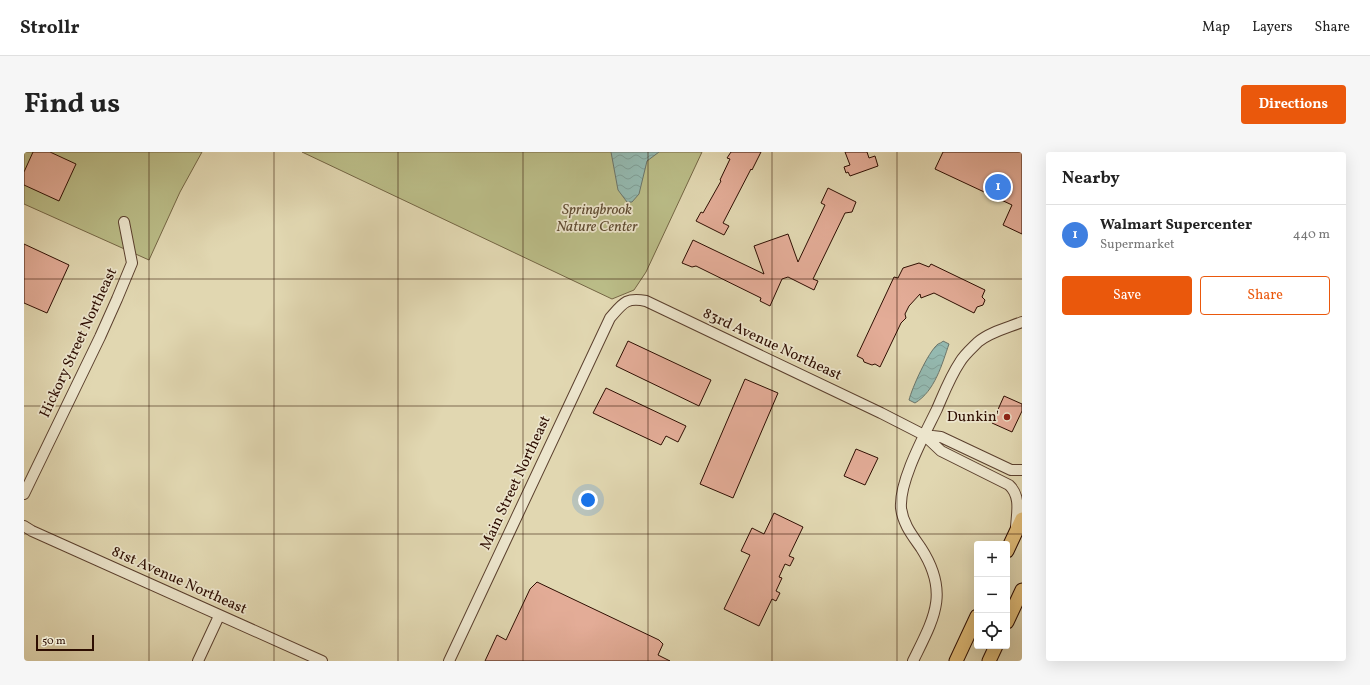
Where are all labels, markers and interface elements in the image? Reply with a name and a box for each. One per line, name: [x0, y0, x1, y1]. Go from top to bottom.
text: Strollr: [20, 15, 80, 41]
text: Map: [1202, 18, 1230, 37]
text: Layers: [1252, 18, 1292, 37]
text: Share: [1314, 18, 1350, 37]
text: Find us: [24, 85, 120, 124]
button: Directions: [1241, 85, 1346, 124]
text: Nearby: [1062, 167, 1120, 190]
pin: 1: [985, 172, 1011, 202]
park label: Springbrook Nature Center: [556, 200, 638, 238]
text: Walmart Supercenter: [1100, 215, 1252, 236]
text: 1: [1072, 226, 1078, 244]
text: 440 m: [1293, 226, 1330, 244]
text: Supermarket: [1100, 236, 1175, 254]
street label: Hickory Street Northeast: [35, 265, 123, 421]
button: Save: [1062, 276, 1192, 315]
button: Share: [1200, 276, 1330, 315]
street label: 83rd Avenue Northeast: [699, 304, 845, 386]
place label: Dunkin': [947, 407, 999, 428]
street label: Main Street Northeast: [476, 412, 556, 554]
marker: Dunkin': [1002, 412, 1012, 422]
your location: [578, 490, 598, 510]
map controls: [974, 541, 1010, 649]
button: +: [974, 541, 1010, 577]
street label: 81st Avenue Northeast: [108, 542, 250, 620]
button: −: [974, 577, 1010, 613]
button: locate: [974, 613, 1010, 649]
scale bar: [36, 633, 94, 652]
text: 50 m: [42, 634, 66, 649]

